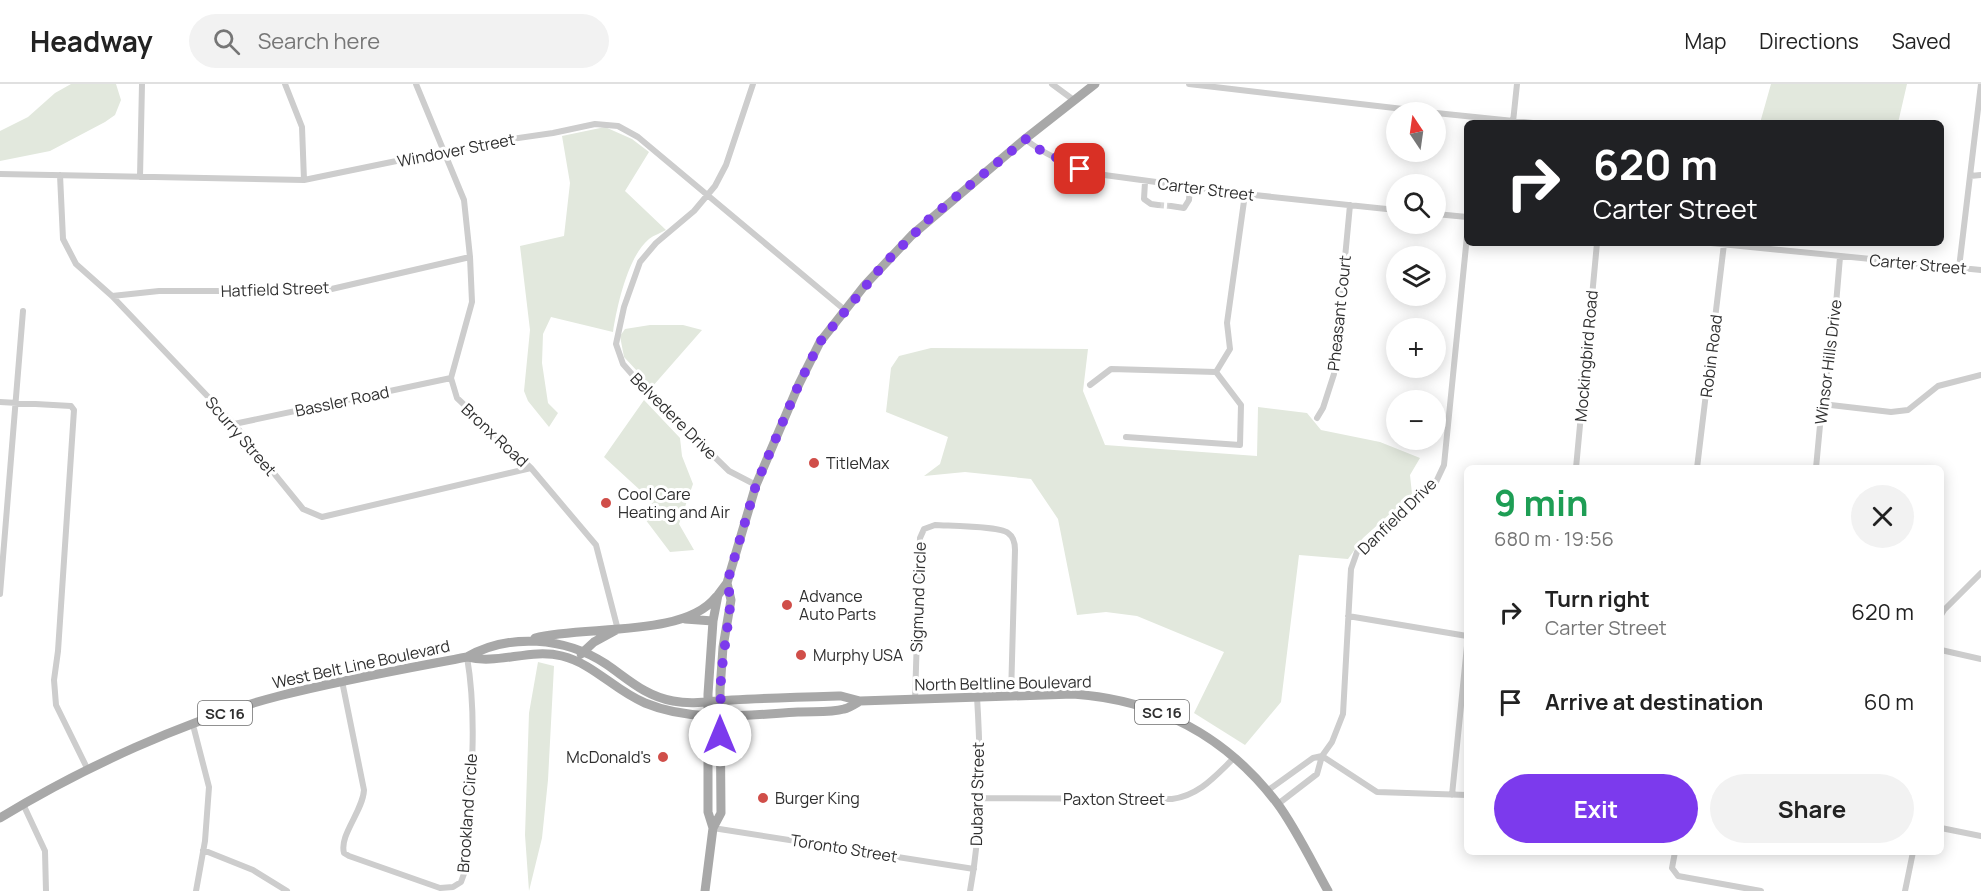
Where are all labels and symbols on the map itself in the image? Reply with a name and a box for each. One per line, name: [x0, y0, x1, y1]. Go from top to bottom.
north arrow: [1386, 102, 1446, 162]
street label: Windover Street: [395, 128, 517, 172]
pin: [1054, 143, 1105, 194]
street label: Carter Street: [1156, 172, 1256, 206]
street label: Carter Street: [1868, 249, 1968, 279]
street label: Pheasant Court: [1322, 254, 1356, 372]
street label: Hatfield Street: [220, 276, 330, 302]
street label: Mockingbird Road: [1569, 289, 1603, 423]
street label: Winsor Hills Drive: [1809, 298, 1847, 426]
street label: Robin Road: [1695, 313, 1727, 399]
street label: Belvedere Drive: [626, 368, 722, 464]
street label: Bassler Road: [293, 380, 391, 422]
street label: Scurry Street: [200, 392, 282, 480]
street label: Bronx Road: [457, 398, 533, 472]
place label: TitleMax: [826, 452, 890, 474]
marker: TitleMax: [807, 456, 821, 470]
street label: Danfield Drive: [1353, 473, 1441, 559]
place label: Cool Care Heating and Air: [618, 483, 730, 523]
marker: Cool Care Heating and Air: [599, 496, 613, 510]
street label: Sigmund Circle: [905, 541, 931, 653]
place label: Advance Auto Parts: [799, 585, 876, 625]
marker: Advance Auto Parts: [780, 598, 794, 612]
street label: West Belt Line Boulevard: [270, 634, 452, 694]
place label: Murphy USA: [813, 644, 903, 666]
marker: Murphy USA: [794, 648, 808, 662]
street label: North Beltline Boulevard: [914, 670, 1092, 696]
road number: SC 16: [1135, 700, 1189, 724]
road number: SC 16: [198, 701, 252, 725]
position arrow: [688, 703, 752, 767]
street label: Dubard Street: [965, 742, 989, 846]
place label: McDonald's: [566, 746, 651, 768]
marker: McDonald's: [656, 750, 670, 764]
street label: Brookland Circle: [452, 753, 482, 873]
place label: Burger King: [775, 787, 860, 809]
street label: Paxton Street: [1063, 788, 1165, 810]
marker: Burger King: [756, 791, 770, 805]
street label: Toronto Street: [789, 829, 899, 867]

